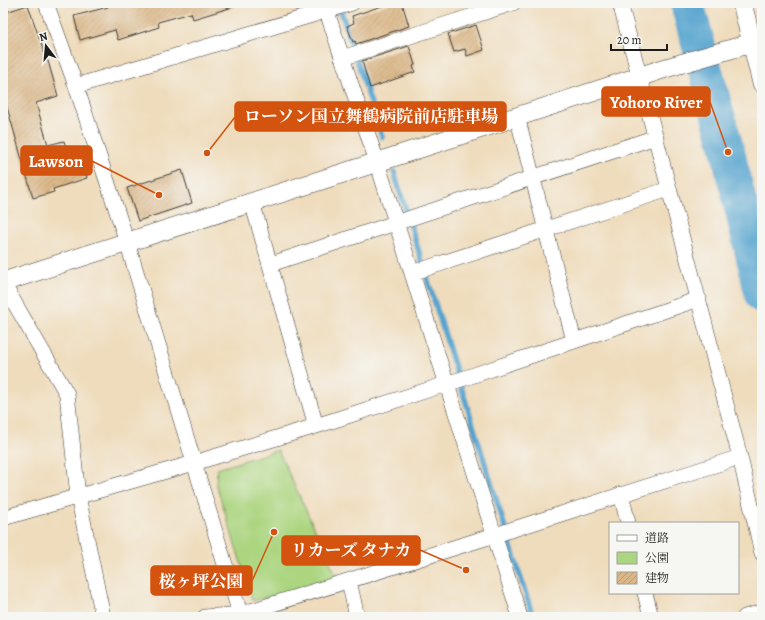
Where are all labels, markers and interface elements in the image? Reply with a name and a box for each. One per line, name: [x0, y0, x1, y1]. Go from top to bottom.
north arrow: [26, 26, 66, 66]
scale bar: [611, 26, 667, 52]
text: N: [37, 29, 49, 45]
text: 20 m: [617, 32, 641, 48]
callout: Yohoro River: [602, 87, 710, 116]
text: Yohoro River: [609, 91, 702, 114]
callout: ローソン国立舞鶴病院前店駐車場: [235, 102, 506, 131]
text: ローソン国立舞鶴病院前店駐車場: [244, 105, 498, 128]
callout: Lawson: [21, 146, 92, 175]
text: Lawson: [29, 150, 84, 173]
legend: [609, 522, 739, 594]
text: 道路: [645, 530, 669, 546]
callout: リカーズ タナカ: [282, 536, 420, 565]
text: リカーズ タナカ: [291, 539, 411, 562]
text: 公園: [645, 550, 669, 566]
callout: 桜ヶ坪公園: [151, 566, 252, 595]
text: 桜ヶ坪公園: [159, 570, 244, 593]
text: 建物: [645, 570, 669, 586]

